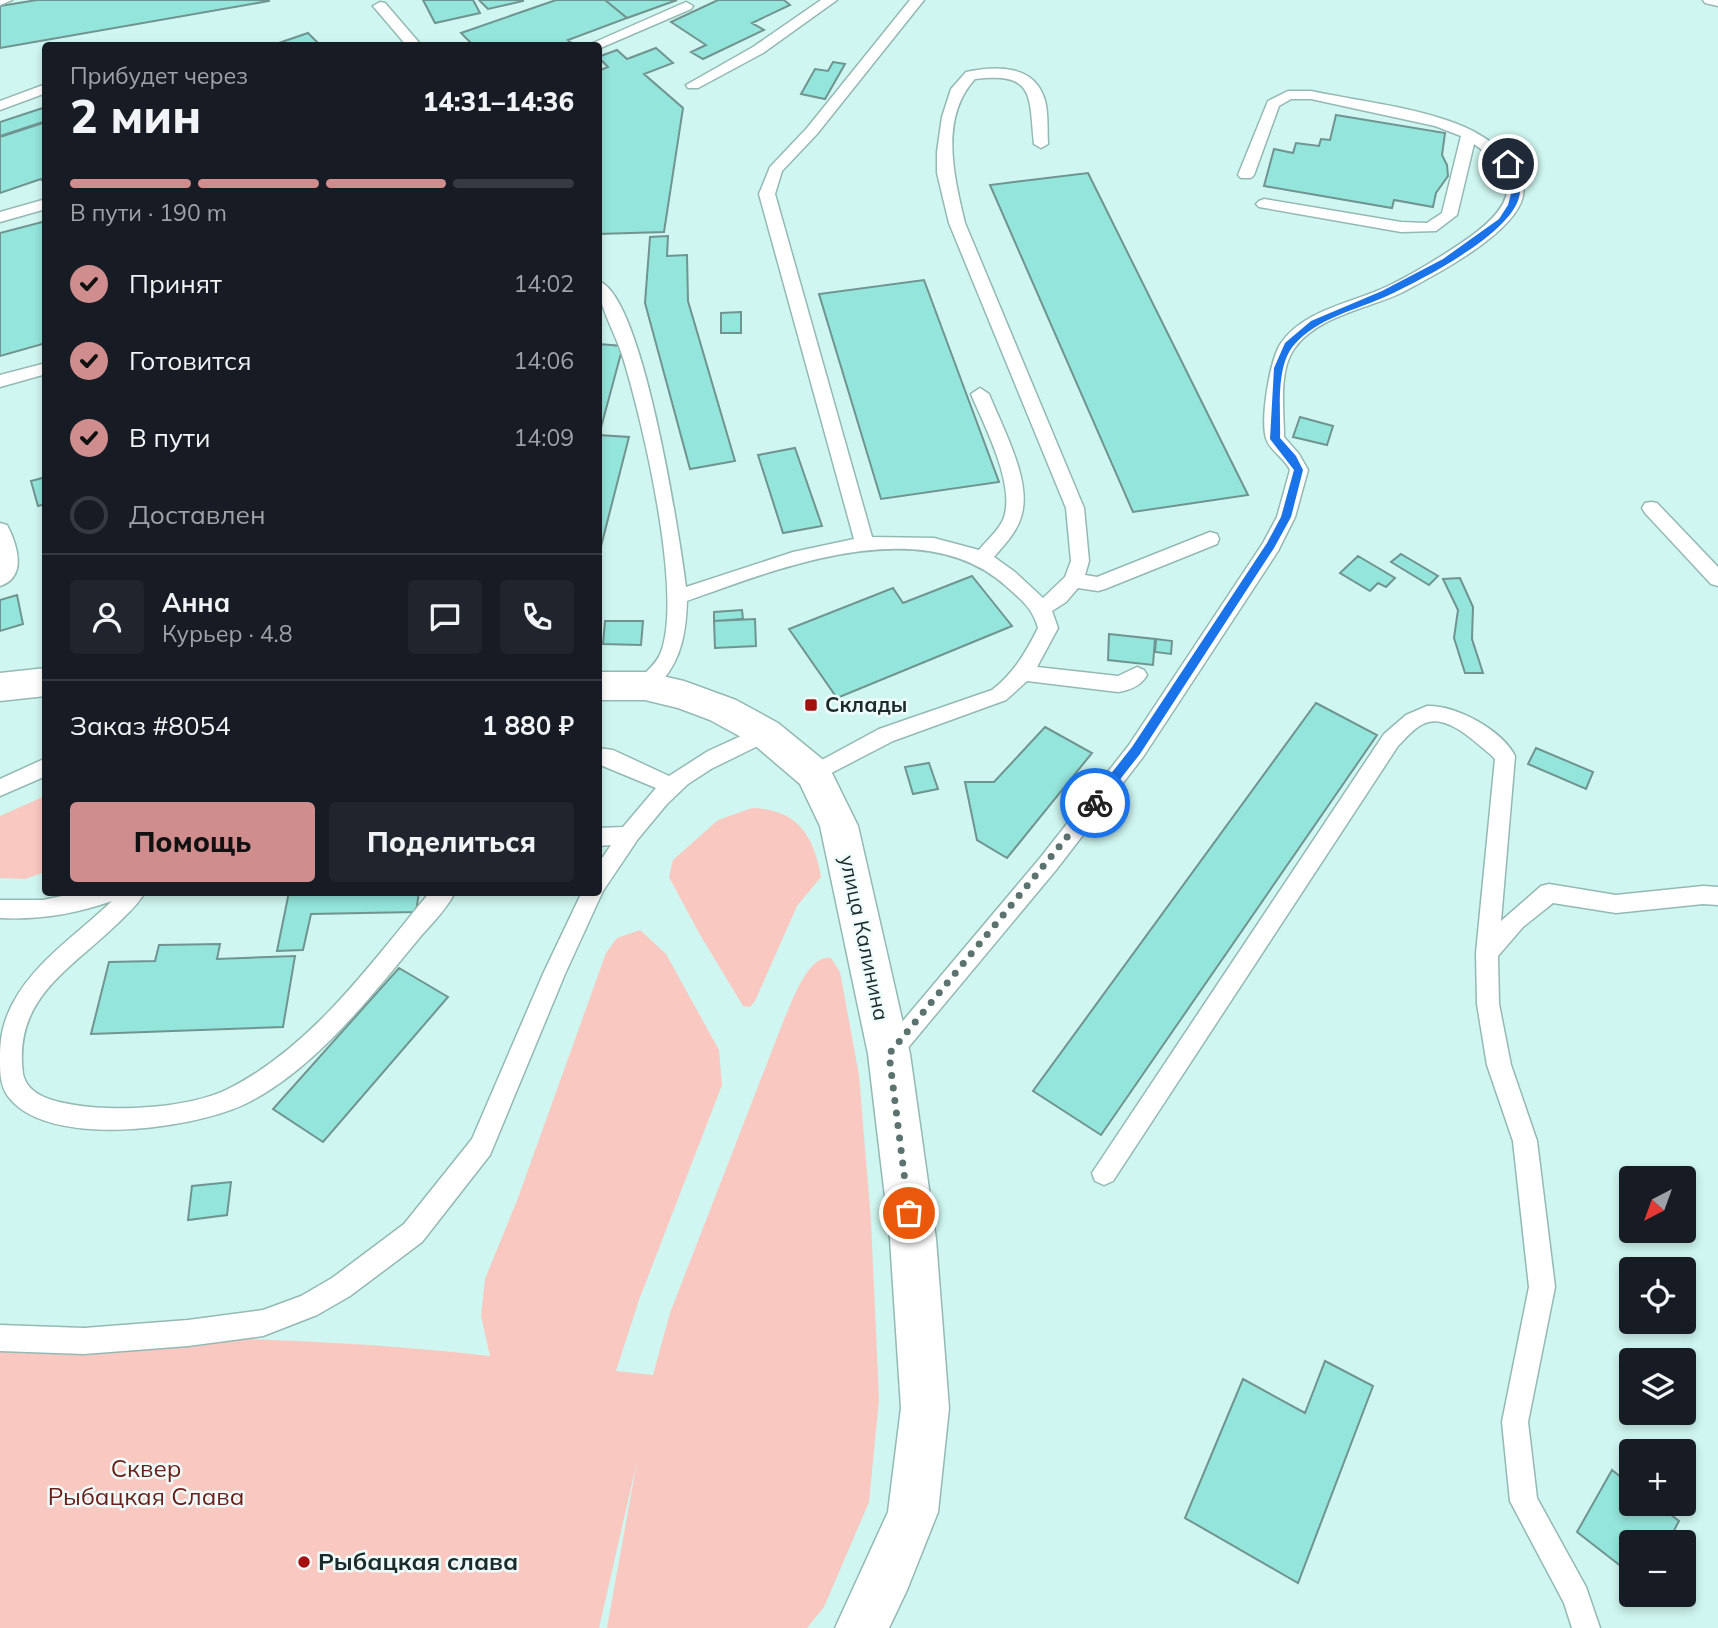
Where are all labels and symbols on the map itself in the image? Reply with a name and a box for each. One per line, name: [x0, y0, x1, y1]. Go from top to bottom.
pin: [1478, 134, 1538, 194]
place label: Склады: [825, 691, 907, 717]
marker: Склады: [803, 697, 819, 713]
courier: [1060, 768, 1130, 838]
street label: улица Калинина: [835, 853, 895, 1023]
north arrow: [1619, 1166, 1696, 1242]
pin: [879, 1183, 939, 1243]
park label: Сквер Рыбацкая Слава: [48, 1453, 244, 1511]
place label: Рыбацкая слава: [318, 1546, 518, 1576]
marker: Рыбацкая слава: [296, 1554, 312, 1570]

